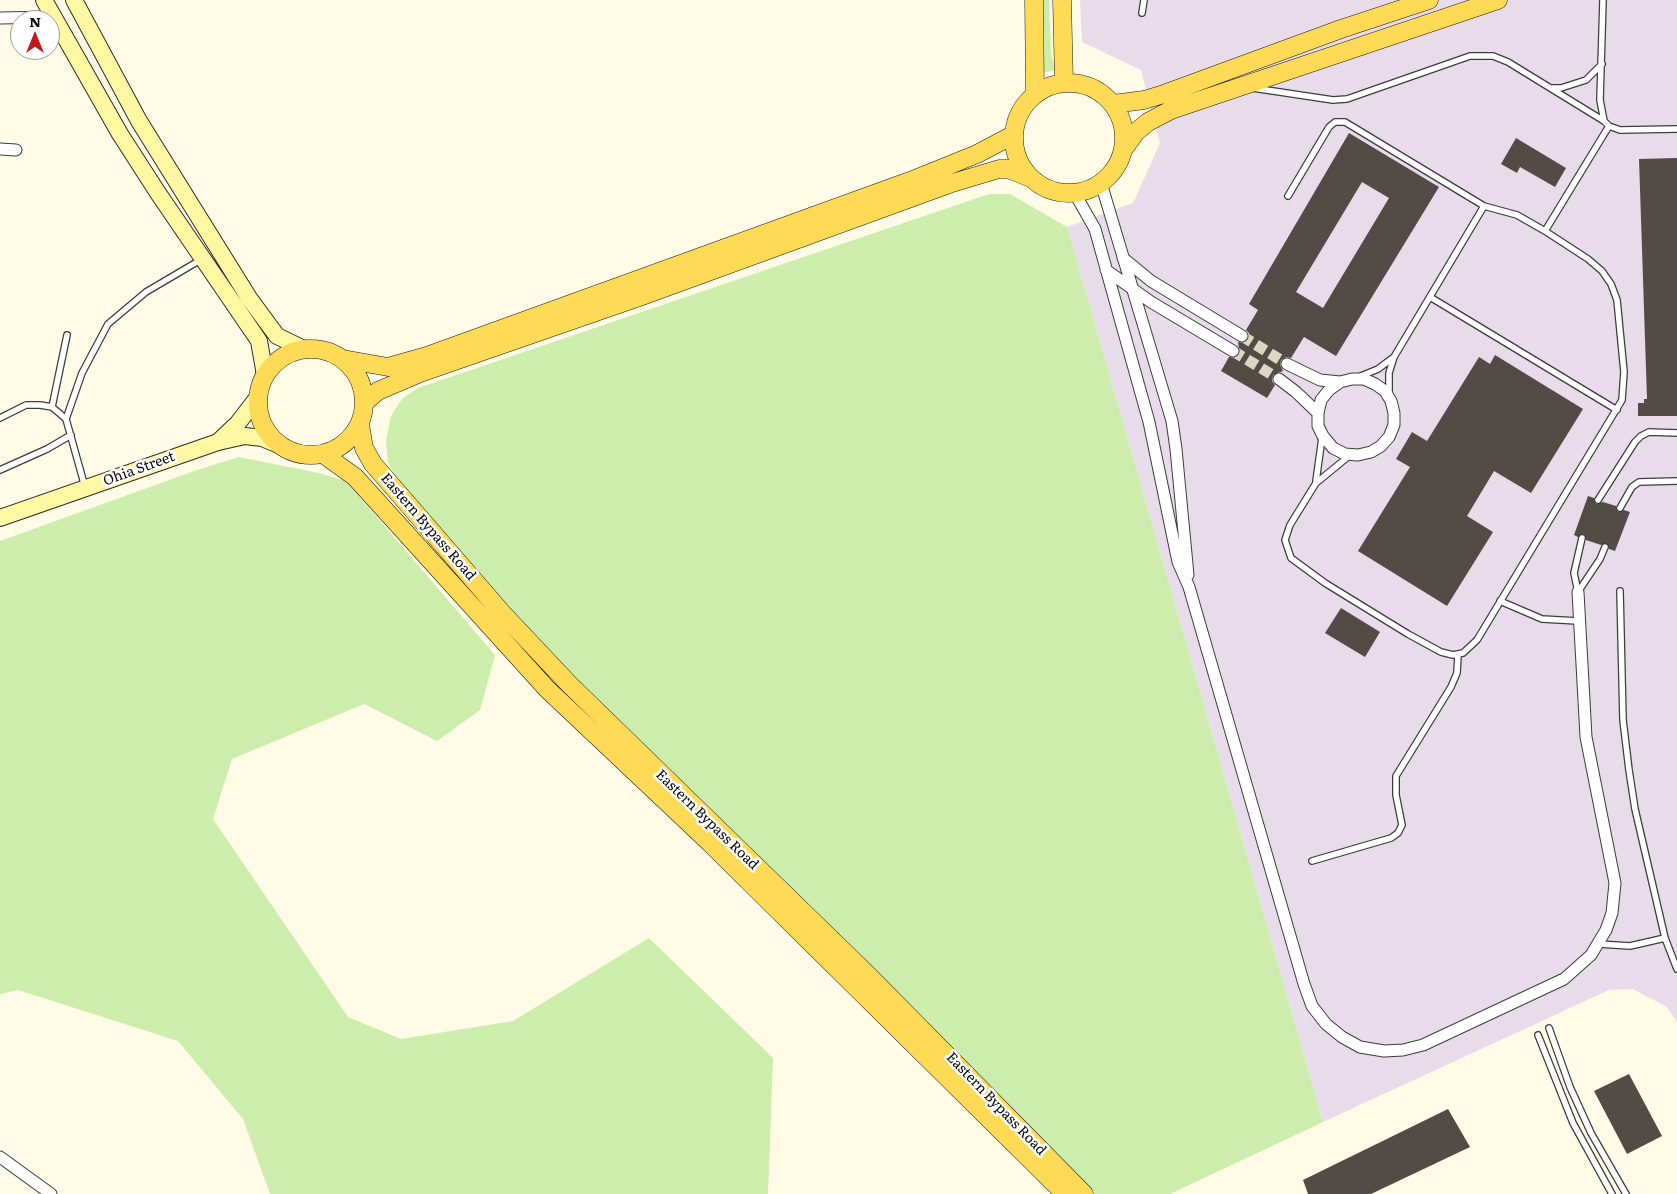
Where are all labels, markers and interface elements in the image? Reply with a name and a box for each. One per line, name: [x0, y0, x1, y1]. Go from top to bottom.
north arrow: [10, 10, 60, 60]
text: N: [29, 11, 41, 31]
street label: Ohia Street: [101, 448, 177, 490]
street label: Eastern Bypass Road: [377, 470, 479, 584]
street label: Eastern Bypass Road: [652, 767, 762, 873]
street label: Eastern Bypass Road: [943, 1049, 1049, 1159]

